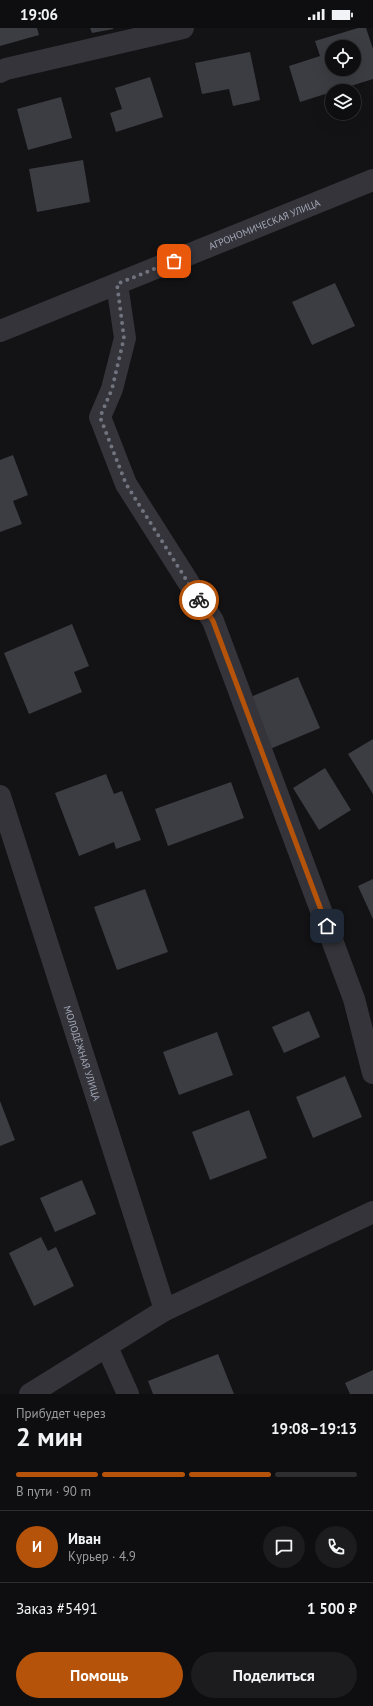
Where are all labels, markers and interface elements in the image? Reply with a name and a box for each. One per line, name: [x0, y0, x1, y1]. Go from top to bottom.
text: 19:06: [20, 5, 58, 24]
map controls: [325, 40, 361, 120]
button: locate: [325, 40, 361, 76]
button: layers: [325, 84, 361, 120]
street label: АГРОНОМИЧЕСКАЯ УЛИЦА: [207, 196, 322, 252]
pin: [157, 244, 191, 278]
icon: bag: [163, 250, 185, 272]
courier: [179, 580, 219, 620]
icon: bike: [188, 589, 210, 611]
pin: [310, 909, 344, 943]
icon: home: [316, 915, 338, 937]
street label: МОЛОДЁЖНАЯ УЛИЦА: [61, 1004, 104, 1102]
text: Прибудет через: [16, 1405, 106, 1422]
text: 19:08–19:13: [271, 1419, 357, 1438]
text: 2 мин: [16, 1420, 83, 1453]
text: В пути · 90 m: [16, 1483, 91, 1500]
button: chat: [263, 1526, 305, 1568]
button: phone: [315, 1526, 357, 1568]
text: Иван: [68, 1529, 101, 1548]
text: И: [32, 1537, 42, 1556]
text: Курьер · 4.9: [68, 1548, 136, 1565]
text: Заказ #5491: [16, 1599, 98, 1618]
text: 1 500 ₽: [307, 1599, 357, 1618]
button: Помощь: [16, 1652, 183, 1698]
button: Поделиться: [191, 1652, 357, 1698]

